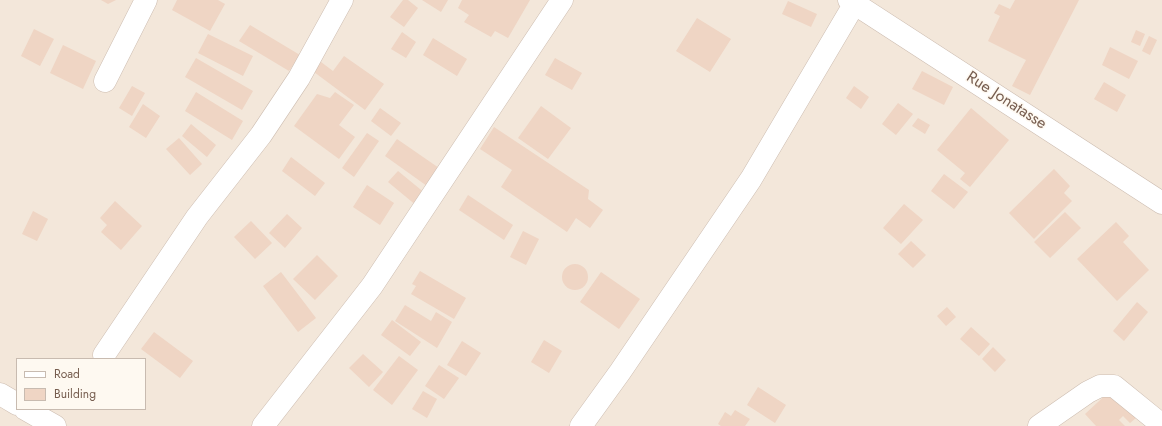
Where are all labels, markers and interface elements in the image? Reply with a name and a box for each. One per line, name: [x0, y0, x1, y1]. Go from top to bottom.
street label: Rue Jonatasse: [962, 68, 1050, 134]
legend: [16, 358, 146, 410]
text: Road: [54, 365, 80, 383]
text: Building: [54, 385, 96, 403]

